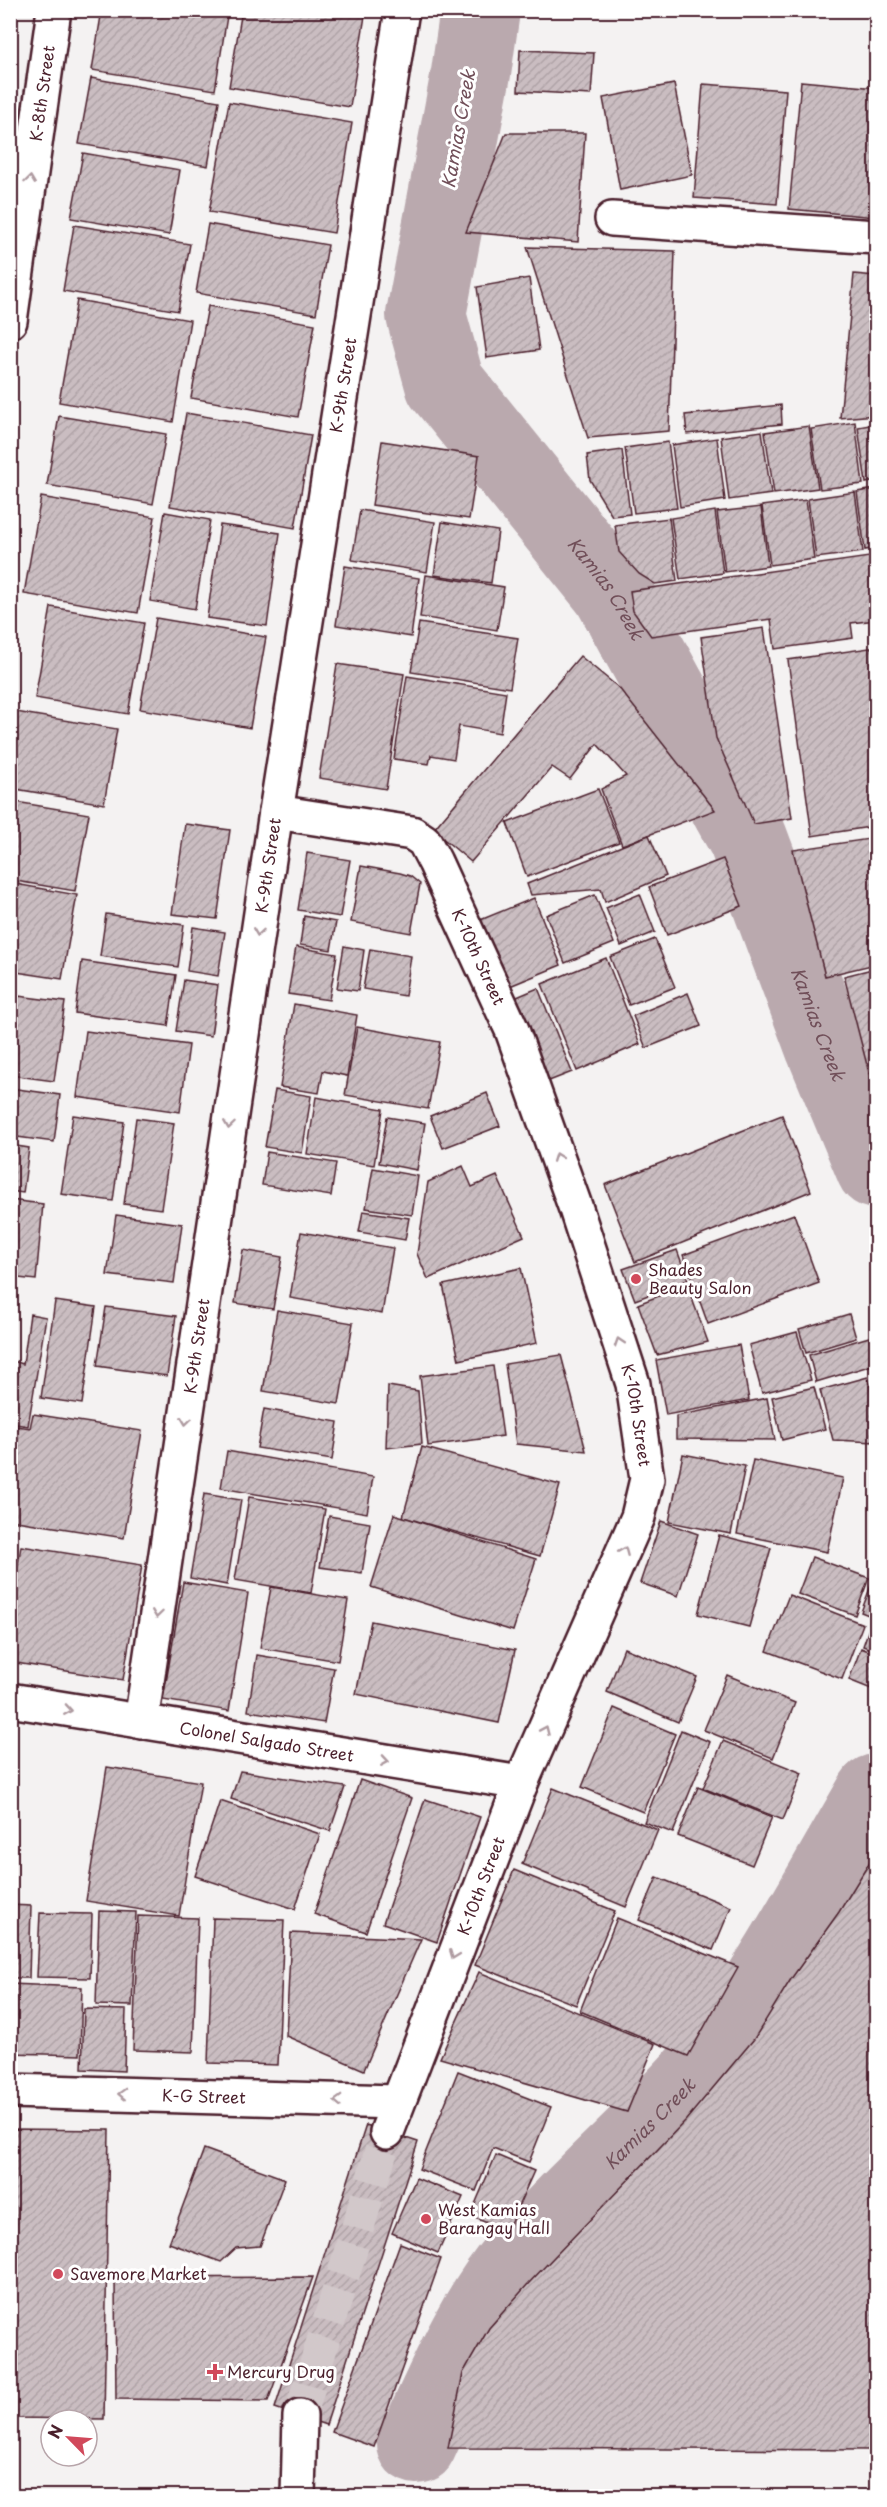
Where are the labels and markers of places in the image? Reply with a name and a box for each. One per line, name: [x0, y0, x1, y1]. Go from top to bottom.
place label: Shades Beauty Salon: [648, 1257, 752, 1299]
marker: Shades Beauty Salon: [629, 1272, 643, 1286]
place label: West Kamias Barangay Hall: [438, 2197, 550, 2239]
marker: West Kamias Barangay Hall: [419, 2212, 433, 2226]
place label: Savemore Market: [70, 2261, 207, 2285]
marker: Savemore Market: [51, 2267, 65, 2281]
place label: Mercury Drug: [227, 2359, 335, 2383]
marker: Mercury Drug: [208, 2365, 222, 2379]

